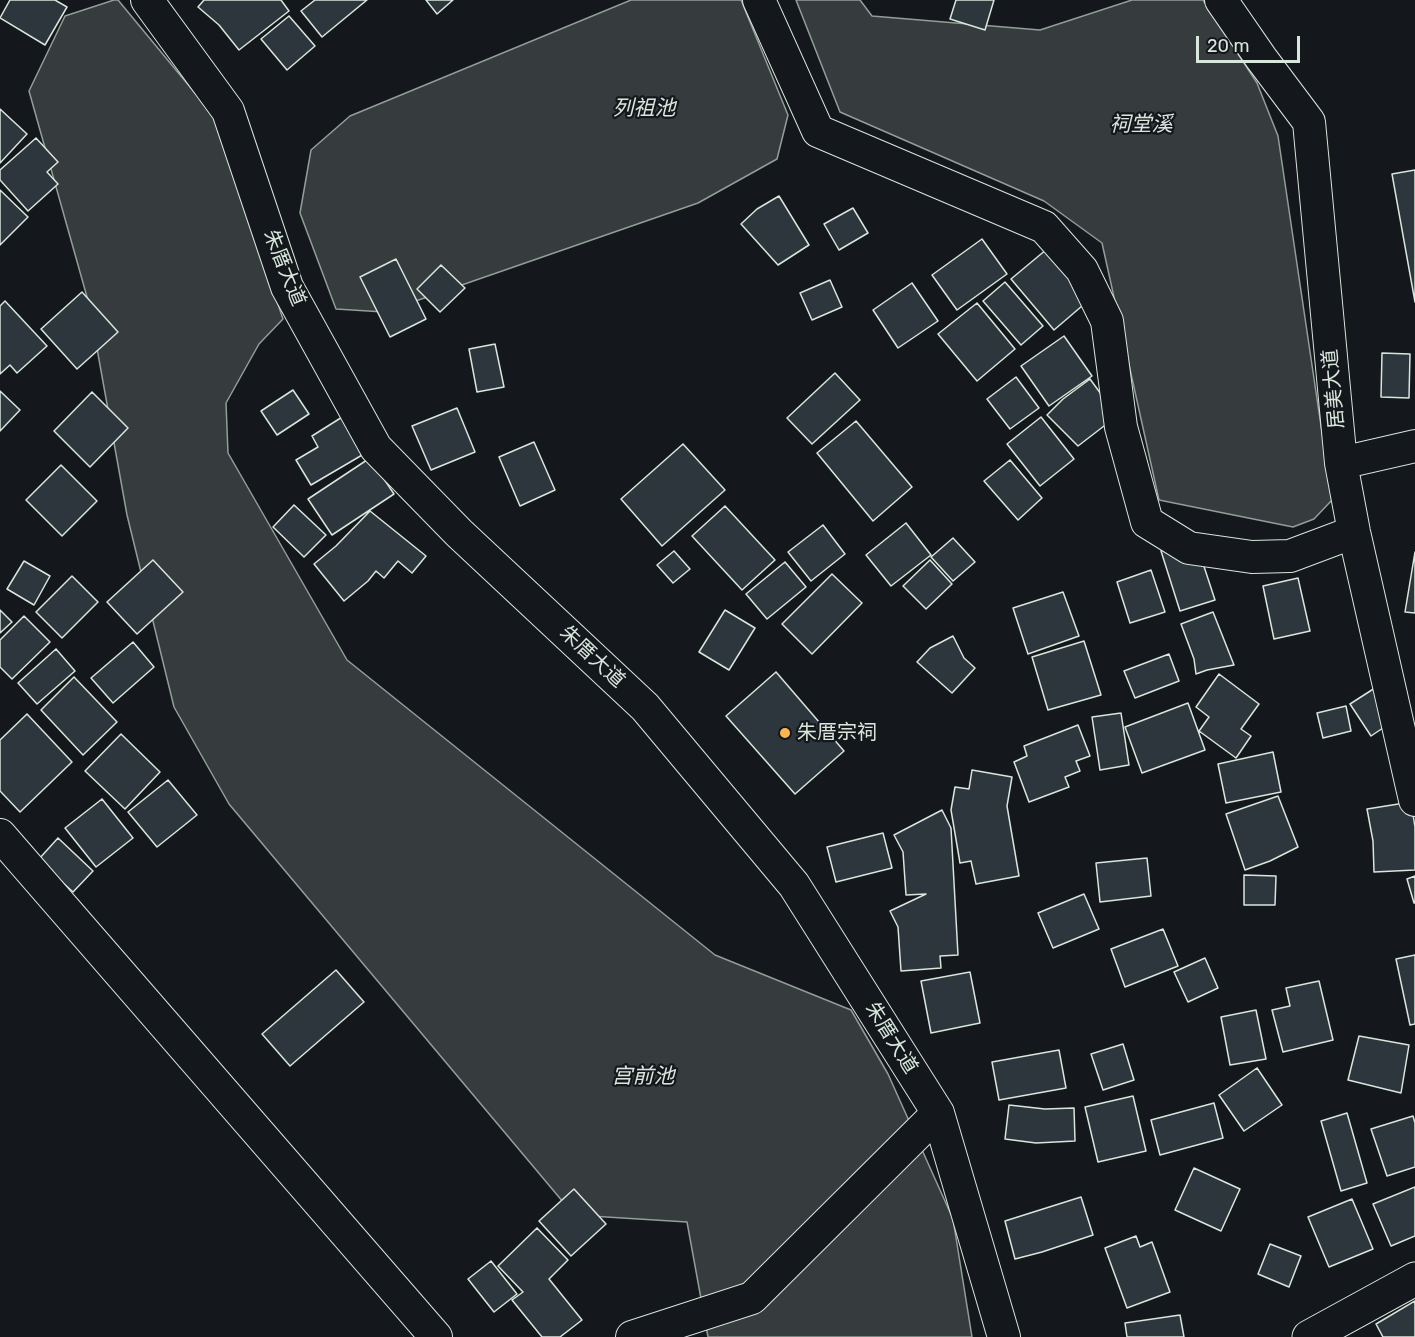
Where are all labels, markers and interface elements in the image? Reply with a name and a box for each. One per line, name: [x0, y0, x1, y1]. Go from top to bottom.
scale bar: [1199, 24, 1302, 62]
text: 20 m: [1207, 35, 1249, 57]
water label: 列祖池: [613, 96, 675, 122]
water label: 祠堂溪: [1110, 112, 1172, 138]
street label: 朱厝大道: [258, 226, 310, 310]
street label: 居美大道: [1319, 348, 1349, 430]
street label: 朱厝大道: [555, 621, 629, 693]
place label: 朱厝宗祠: [797, 721, 877, 745]
marker: 朱厝宗祠: [778, 726, 792, 740]
street label: 朱厝大道: [860, 998, 922, 1078]
water label: 宫前池: [612, 1064, 674, 1090]

